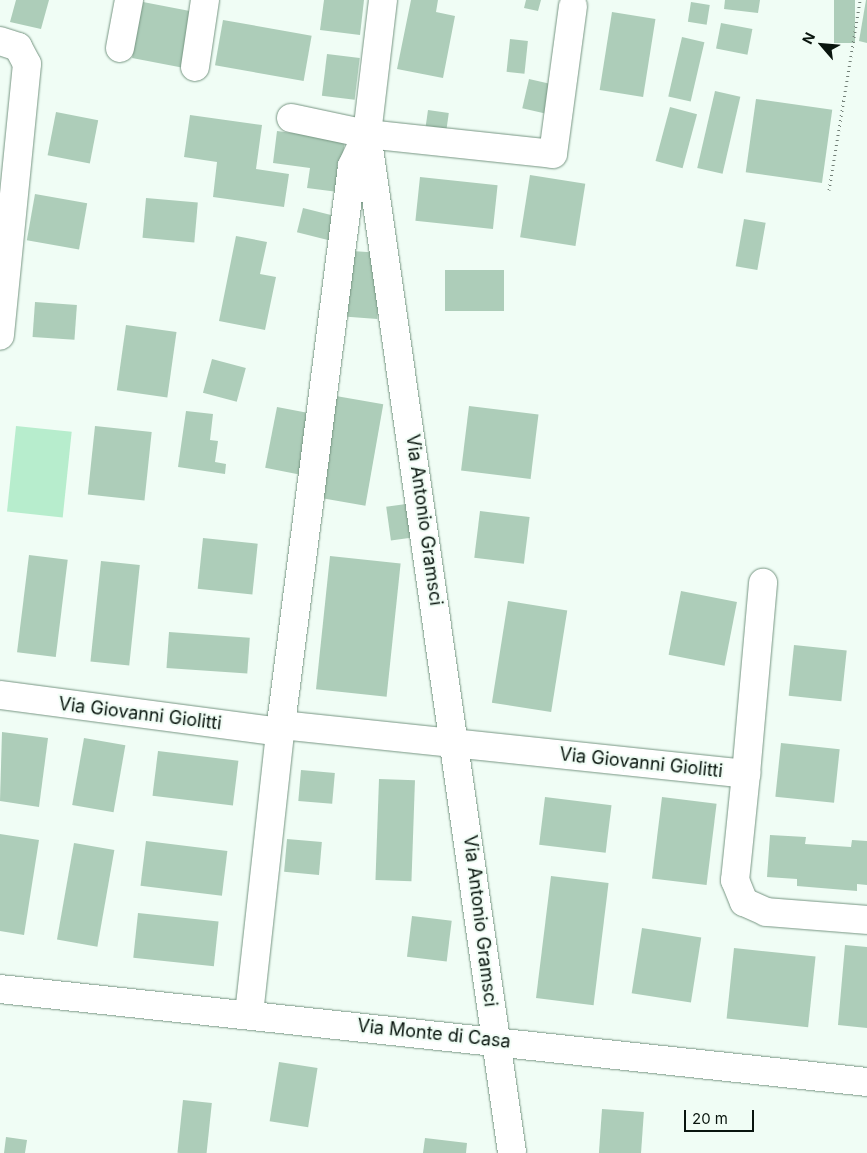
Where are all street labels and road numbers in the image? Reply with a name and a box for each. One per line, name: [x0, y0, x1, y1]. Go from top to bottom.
street label: Via Antonio Gramsci: [401, 433, 447, 607]
street label: Via Giovanni Giolitti: [57, 693, 223, 735]
street label: Via Giovanni Giolitti: [558, 744, 724, 782]
street label: Via Antonio Gramsci: [459, 834, 501, 1008]
street label: Via Monte di Casa: [356, 1015, 512, 1053]

